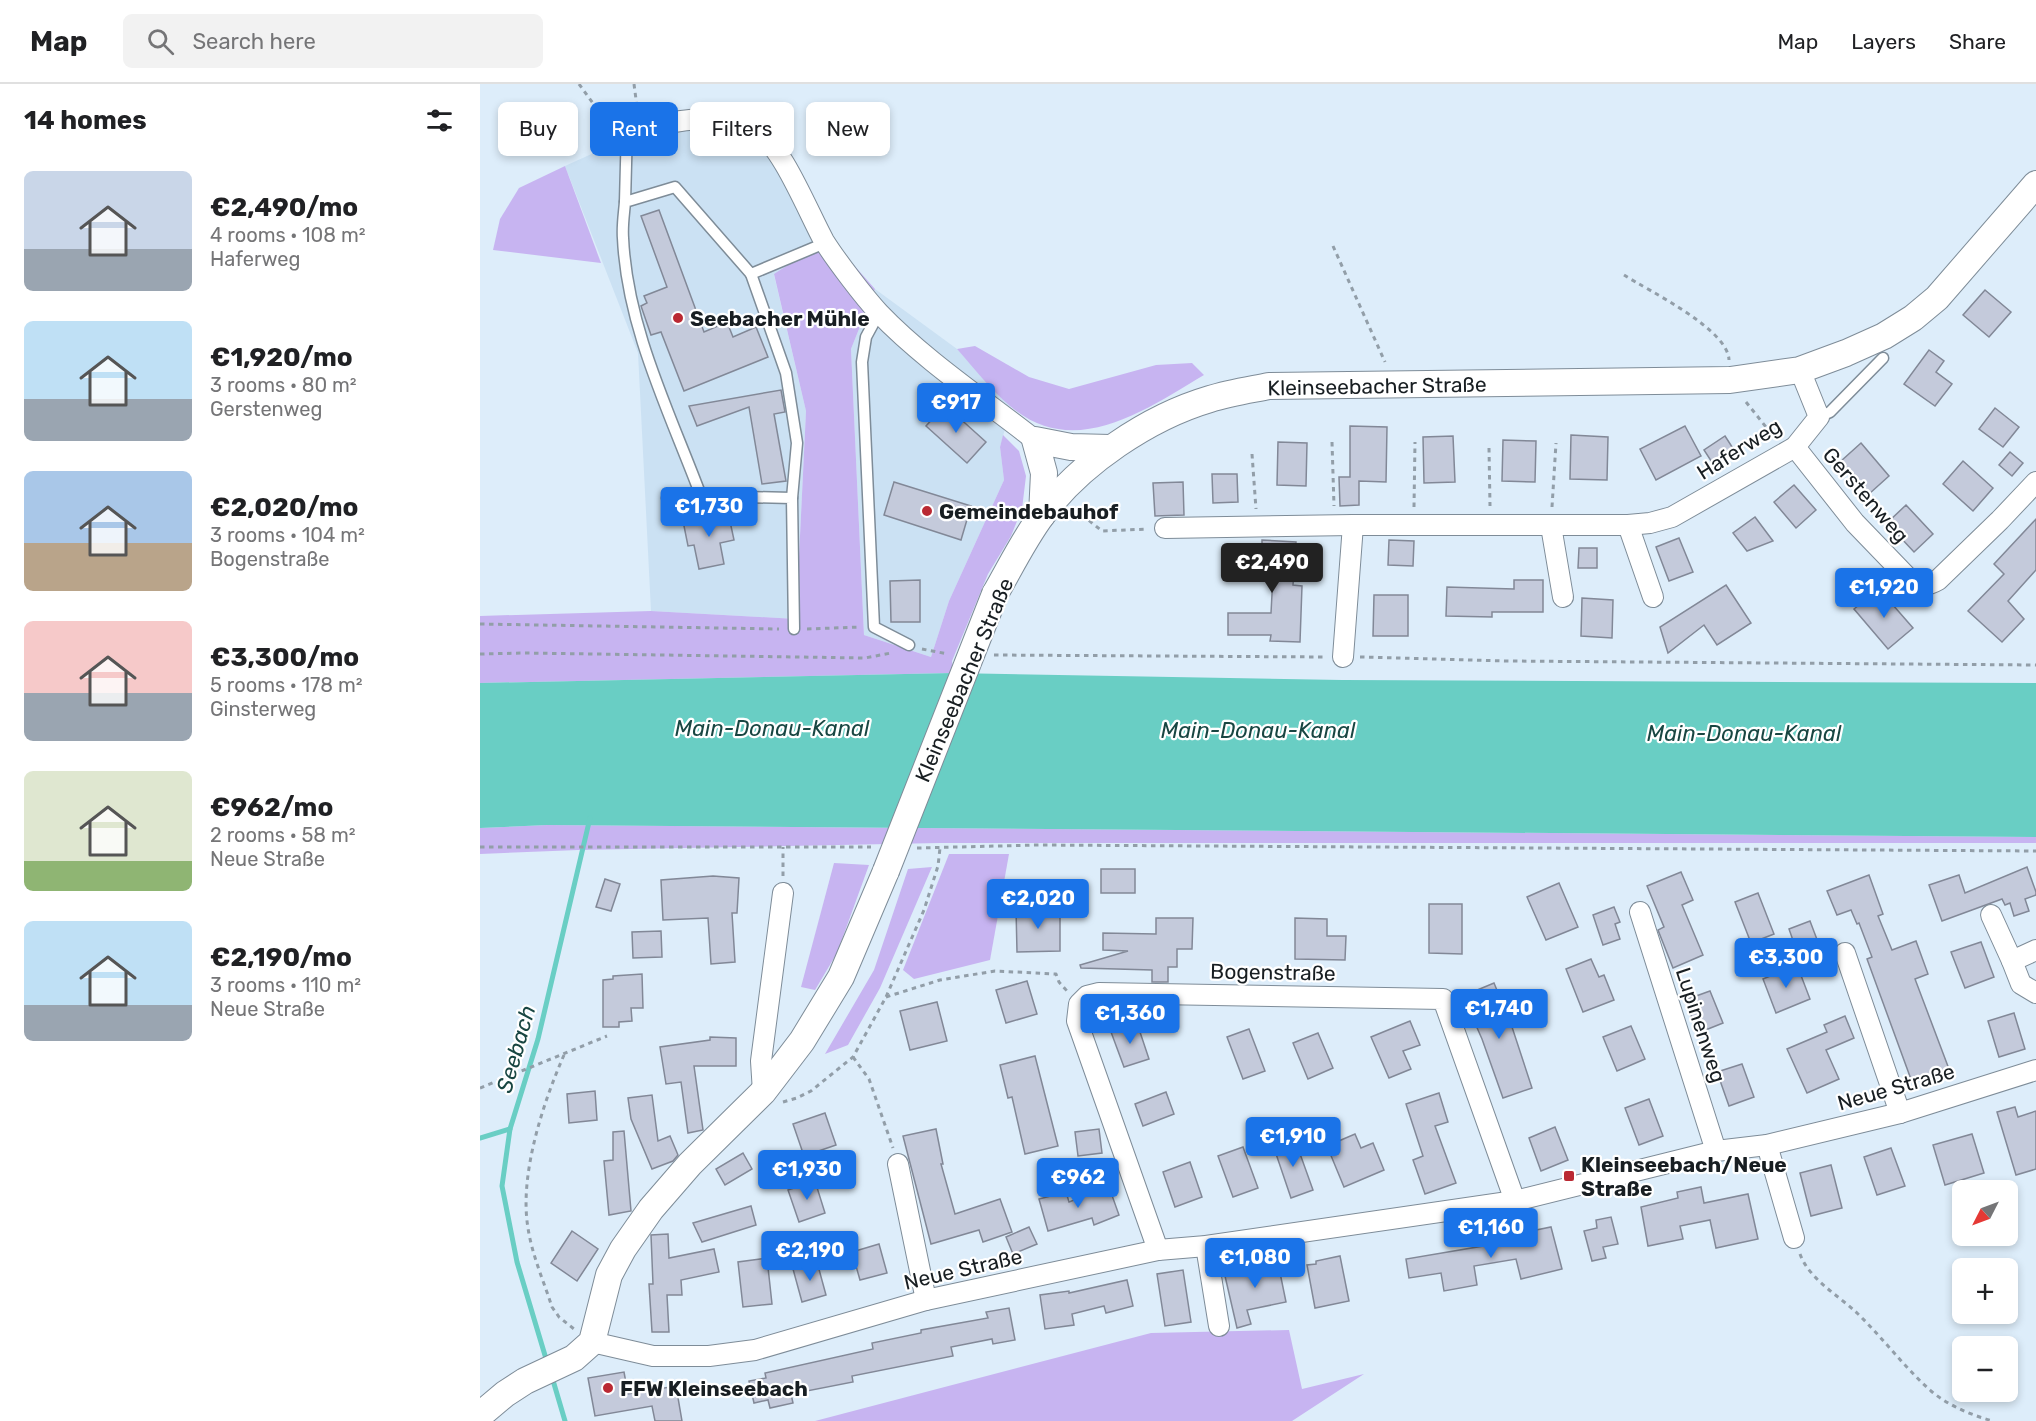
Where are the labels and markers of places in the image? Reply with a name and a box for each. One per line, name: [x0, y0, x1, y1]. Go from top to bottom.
place label: Seebacher Mühle: [690, 306, 870, 331]
marker: Seebacher Mühle: [671, 311, 685, 325]
pin: €917: [920, 383, 992, 434]
pin: €1,730: [660, 487, 758, 538]
place label: Gemeindebauhof: [939, 499, 1119, 524]
marker: Gemeindebauhof: [920, 504, 934, 518]
pin: €2,490: [1223, 543, 1321, 594]
pin: €1,920: [1835, 568, 1933, 619]
pin: €2,020: [989, 879, 1087, 930]
pin: €3,300: [1737, 938, 1835, 989]
pin: €1,740: [1450, 989, 1548, 1040]
pin: €1,360: [1081, 994, 1179, 1045]
pin: €1,910: [1244, 1117, 1342, 1168]
pin: €1,930: [758, 1150, 856, 1201]
place label: Kleinseebach/Neue Straße: [1581, 1152, 1787, 1201]
pin: €962: [1042, 1158, 1114, 1209]
marker: Kleinseebach/Neue Straße: [1562, 1169, 1576, 1183]
pin: €1,160: [1442, 1208, 1540, 1259]
pin: €2,190: [761, 1231, 859, 1282]
pin: €1,080: [1206, 1238, 1304, 1289]
place label: FFW Kleinseebach: [620, 1376, 808, 1401]
marker: FFW Kleinseebach: [601, 1381, 615, 1395]

